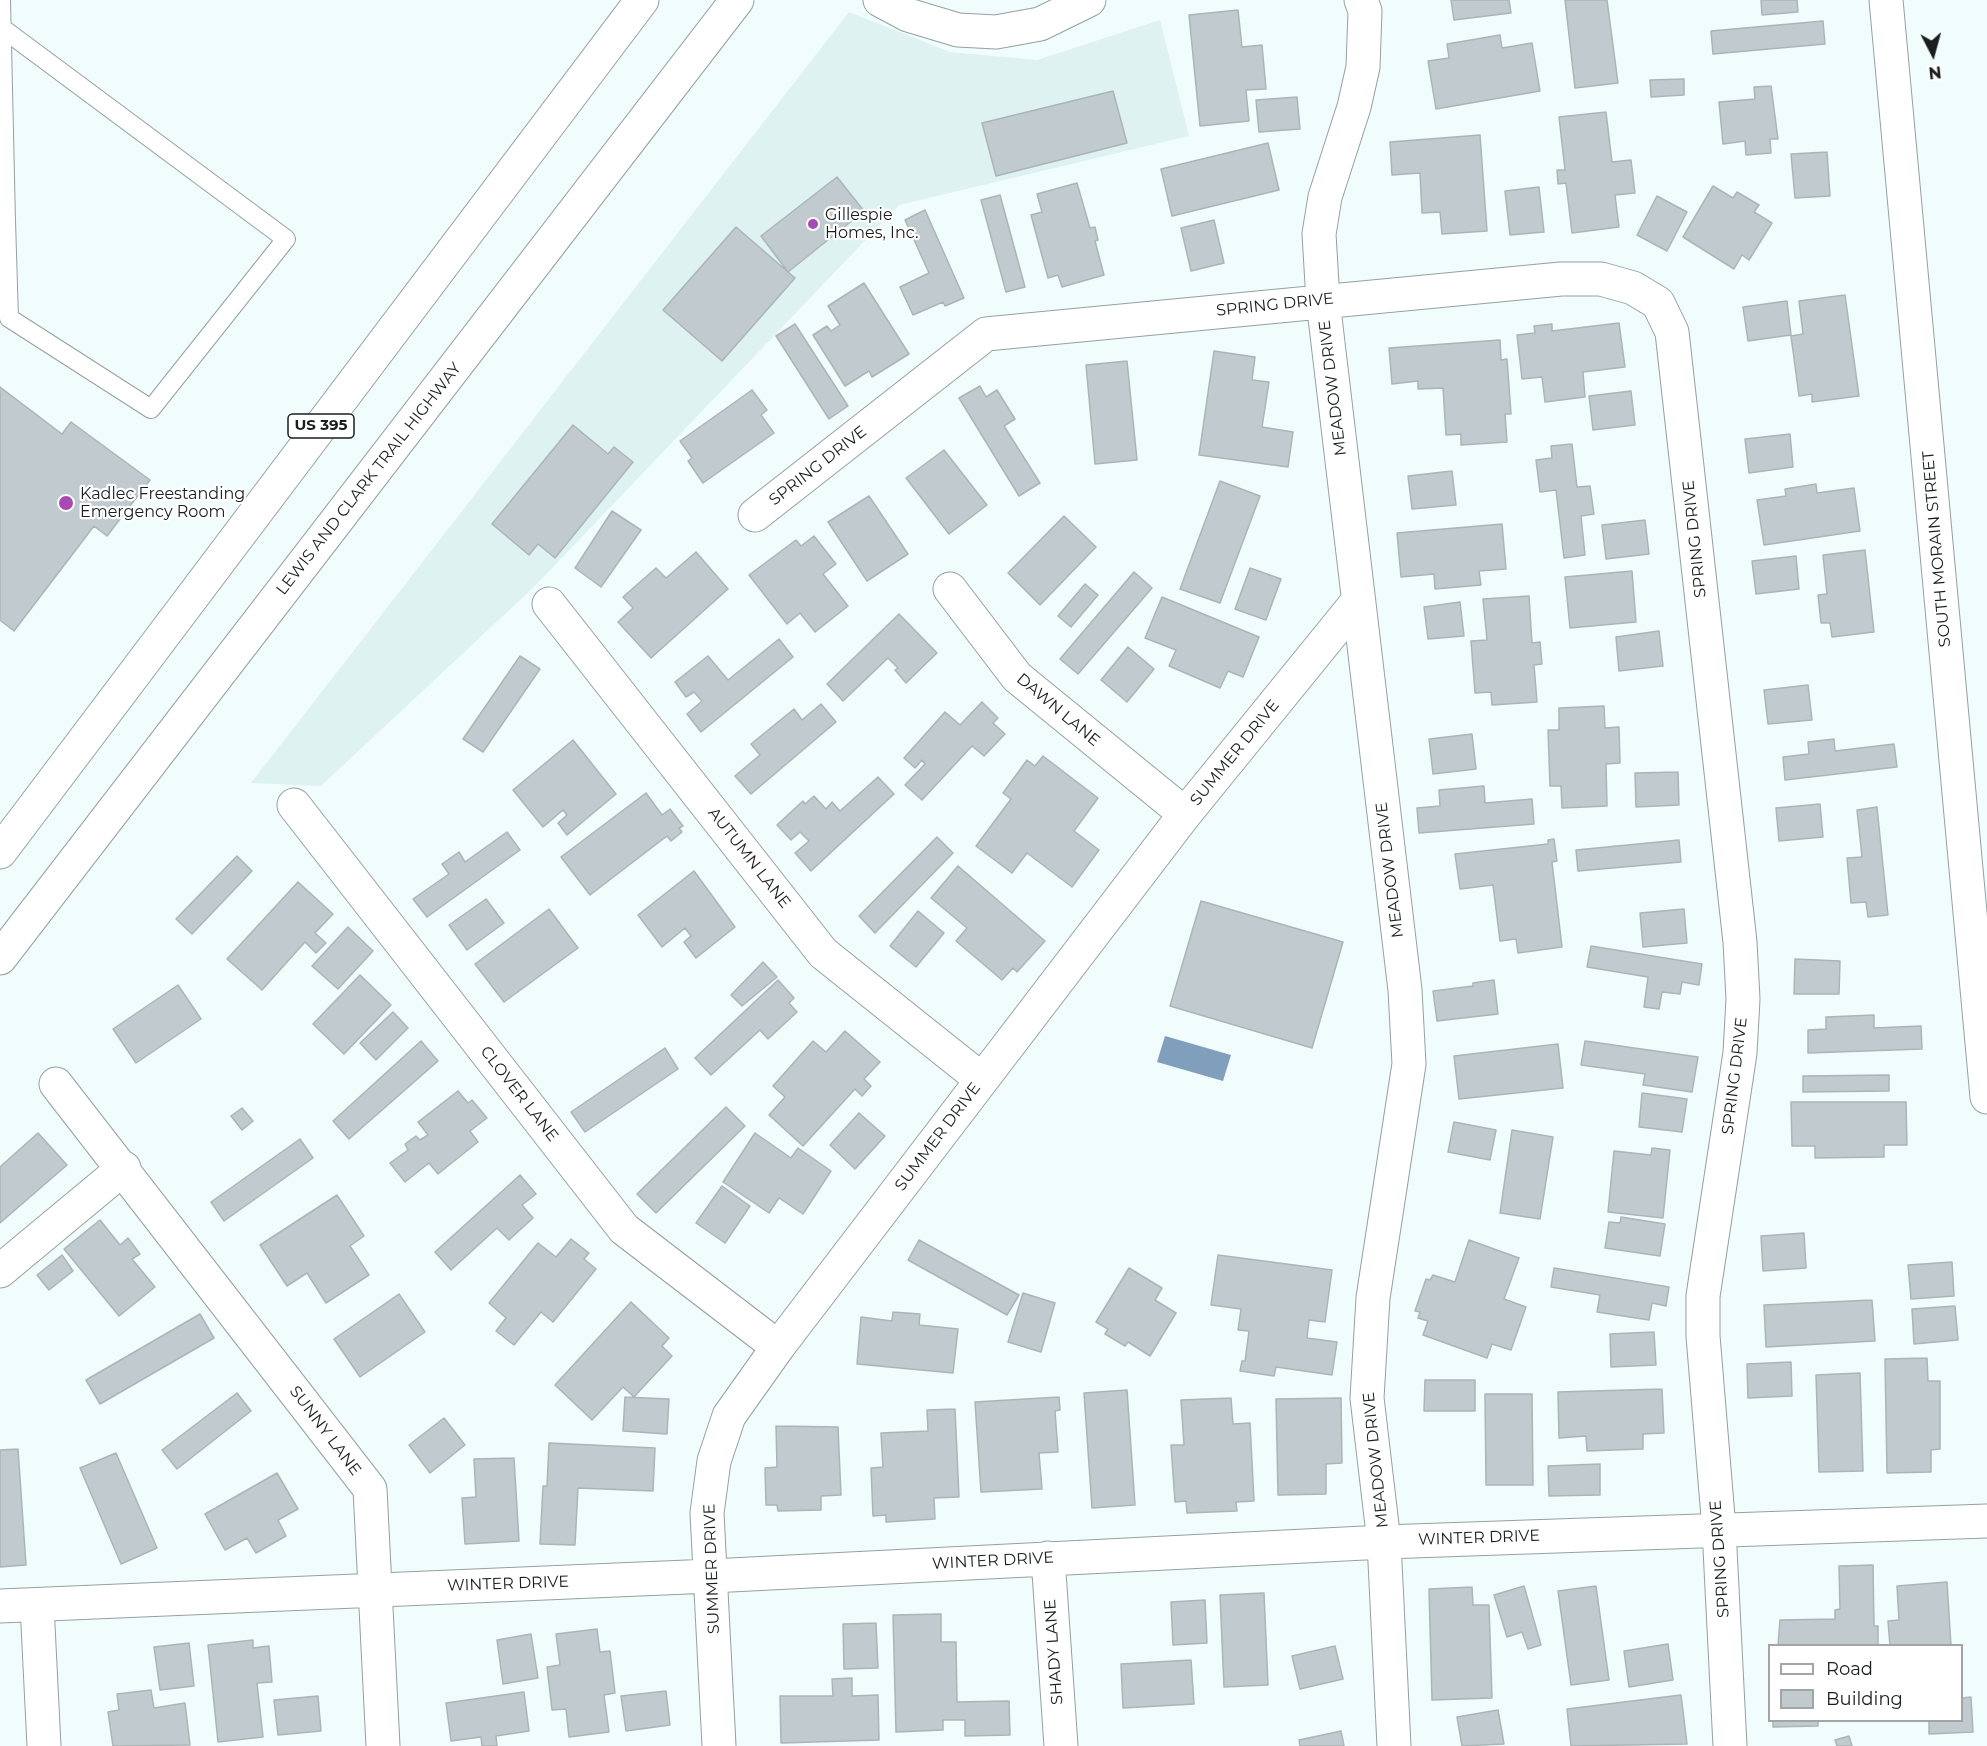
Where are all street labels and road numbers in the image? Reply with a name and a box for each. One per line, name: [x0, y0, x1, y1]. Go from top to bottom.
street label: SPRING DRIVE: [1215, 289, 1335, 321]
street label: MEADOW DRIVE: [1315, 319, 1351, 457]
street label: LEWIS AND CLARK TRAIL HIGHWAY: [272, 359, 466, 599]
road number: US 395: [288, 414, 354, 438]
street label: SPRING DRIVE: [766, 422, 870, 510]
street label: SOUTH MORAIN STREET: [1919, 450, 1955, 648]
street label: SPRING DRIVE: [1679, 479, 1711, 599]
street label: DAWN LANE: [1012, 669, 1104, 751]
street label: SUMMER DRIVE: [1186, 696, 1284, 810]
street label: MEADOW DRIVE: [1372, 801, 1408, 939]
street label: AUTUMN LANE: [704, 804, 794, 912]
street label: SPRING DRIVE: [1718, 1016, 1752, 1136]
street label: CLOVER LANE: [476, 1043, 562, 1145]
street label: SUMMER DRIVE: [891, 1079, 985, 1195]
street label: SUNNY LANE: [285, 1382, 365, 1480]
street label: MEADOW DRIVE: [1359, 1391, 1393, 1529]
street label: SPRING DRIVE: [1706, 1499, 1734, 1619]
street label: SUMMER DRIVE: [700, 1503, 724, 1635]
street label: WINTER DRIVE: [1418, 1526, 1540, 1550]
street label: WINTER DRIVE: [932, 1548, 1054, 1574]
street label: WINTER DRIVE: [447, 1572, 569, 1596]
street label: SHADY LANE: [1041, 1598, 1067, 1706]

